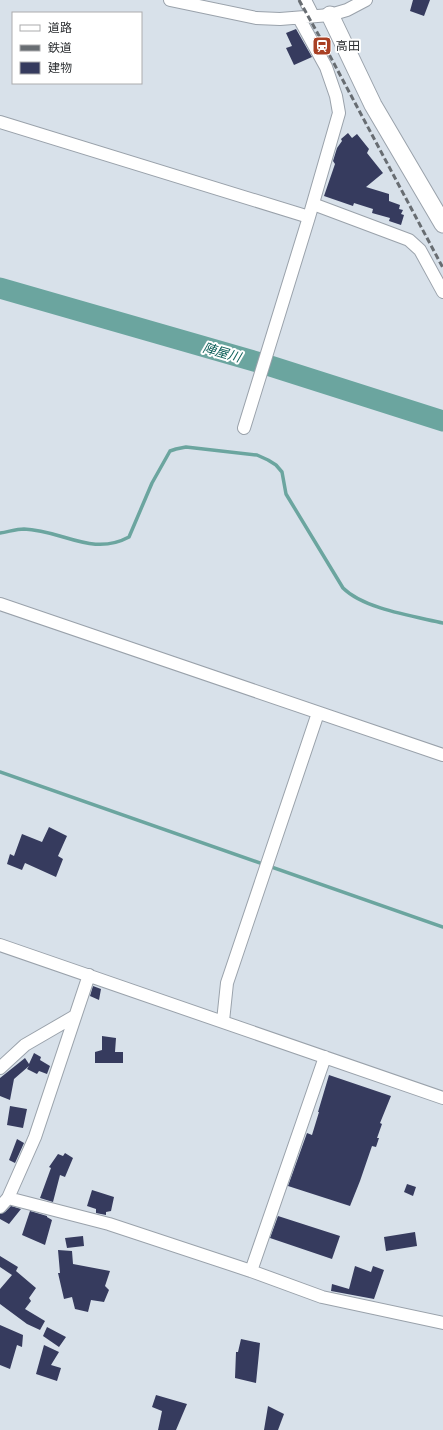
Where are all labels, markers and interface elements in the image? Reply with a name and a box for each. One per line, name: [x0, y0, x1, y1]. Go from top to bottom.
legend: [12, 12, 142, 84]
text: 道路: [48, 20, 72, 35]
station icon: 高田: [311, 35, 333, 57]
place label: 高田: [336, 38, 360, 53]
text: 鉄道: [48, 40, 72, 55]
text: 建物: [48, 60, 72, 75]
water label: 陣屋川: [201, 339, 245, 366]

